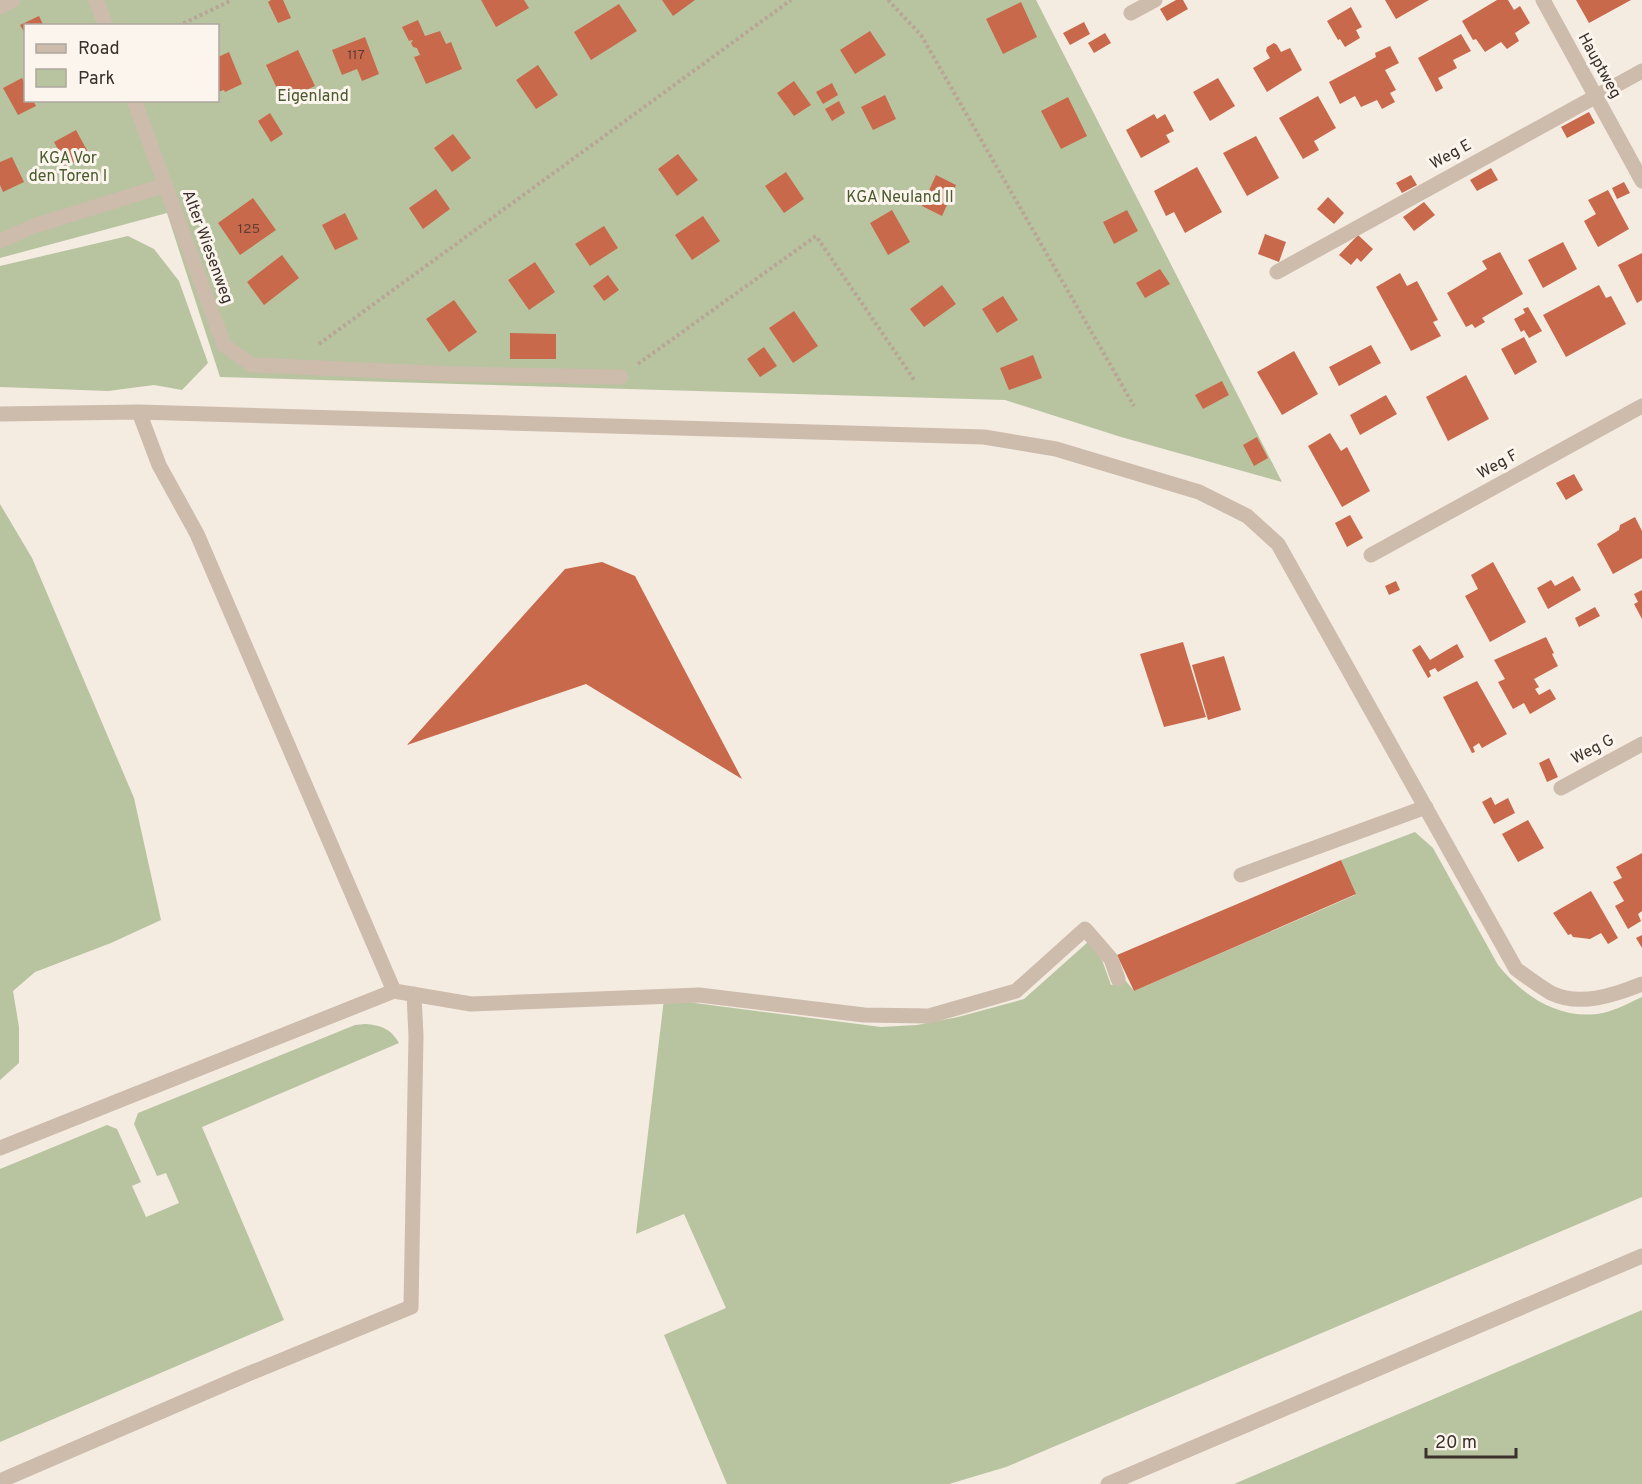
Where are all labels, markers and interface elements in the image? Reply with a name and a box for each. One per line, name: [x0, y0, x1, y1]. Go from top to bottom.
legend: [24, 24, 219, 102]
street label: Hauptweg: [1573, 30, 1625, 102]
text: Road: [78, 38, 120, 61]
house number: 117: [347, 47, 365, 64]
text: Park: [78, 68, 115, 91]
park label: Eigenland: [277, 87, 349, 107]
street label: Weg E: [1427, 135, 1475, 175]
park label: KGA Vor den Toren I: [29, 149, 107, 187]
street label: Alter Wiesenweg: [177, 187, 237, 307]
park label: KGA Neuland II: [846, 188, 954, 208]
house number: 125: [238, 221, 260, 238]
street label: Weg F: [1474, 446, 1522, 484]
street label: Weg G: [1568, 730, 1618, 770]
scale bar: [1426, 1421, 1516, 1459]
text: 20 m: [1435, 1432, 1477, 1455]

